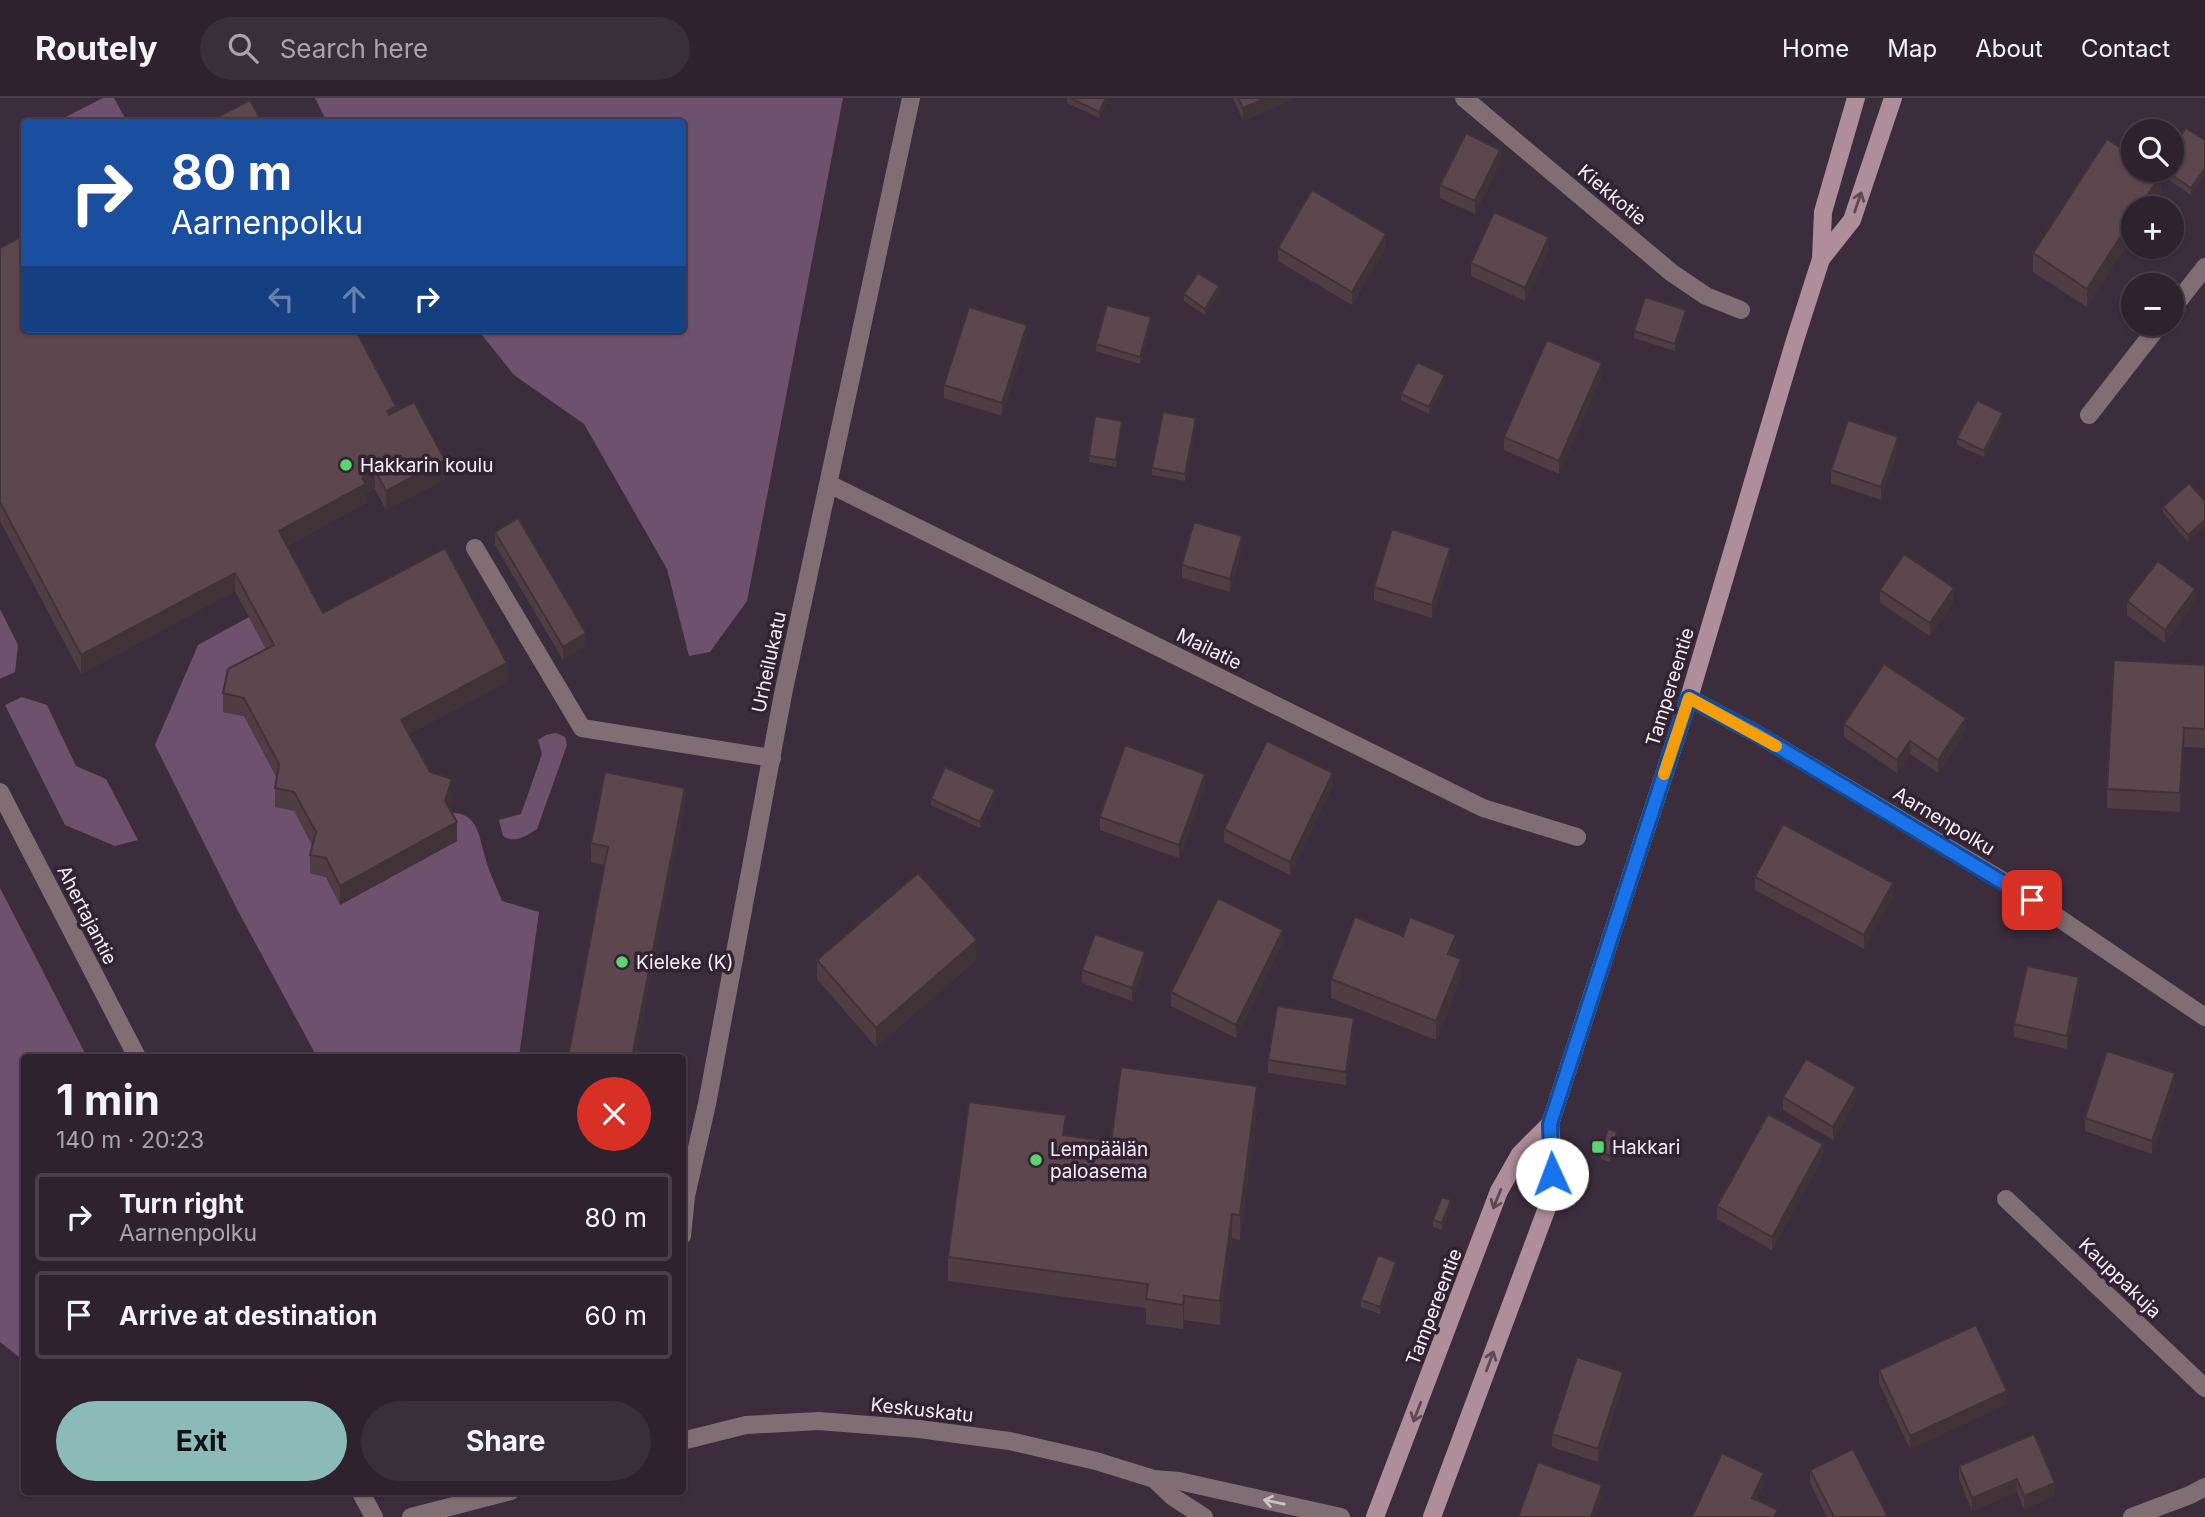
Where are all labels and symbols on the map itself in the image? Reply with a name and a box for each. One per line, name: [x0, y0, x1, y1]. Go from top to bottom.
street label: Kiekkotie: [1573, 160, 1651, 230]
one-way arrow: [1853, 192, 1865, 214]
place label: Hakkarin koulu: [360, 454, 493, 477]
marker: Hakkarin koulu: [338, 457, 354, 473]
street label: Urheilukatu: [747, 609, 791, 715]
street label: Mailatie: [1173, 623, 1245, 675]
street label: Tampereentie: [1641, 625, 1699, 749]
street label: Aarnenpolku: [1889, 782, 1999, 860]
street label: Ahertajantie: [52, 862, 122, 968]
pin: [2002, 870, 2062, 930]
place label: Kieleke (K): [636, 951, 733, 974]
marker: Kieleke (K): [614, 954, 630, 970]
place label: Hakkari: [1612, 1136, 1680, 1159]
position arrow: [1515, 1137, 1589, 1211]
place label: Lempäälän paloasema: [1050, 1138, 1148, 1183]
marker: Hakkari: [1590, 1139, 1606, 1155]
marker: Lempäälän paloasema: [1028, 1152, 1044, 1168]
one-way arrow: [1489, 1187, 1502, 1209]
street label: Kauppakuja: [2074, 1233, 2166, 1323]
street label: Tampereentie: [1401, 1245, 1467, 1369]
one-way arrow: [1485, 1351, 1497, 1373]
street label: Keskuskatu: [869, 1393, 975, 1427]
one-way arrow: [1410, 1400, 1422, 1422]
one-way arrow: [1263, 1494, 1286, 1508]

